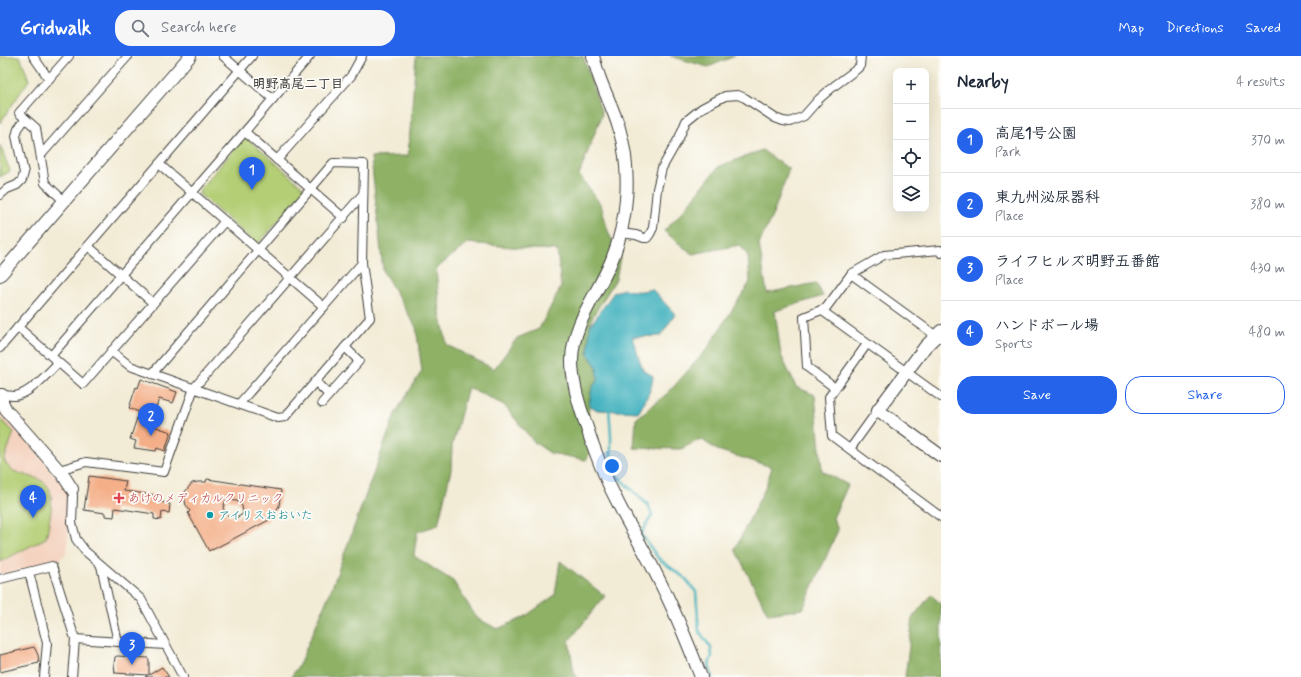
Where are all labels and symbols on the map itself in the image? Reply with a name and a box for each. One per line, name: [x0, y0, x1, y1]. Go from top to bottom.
district label: 明野高尾二丁目: [252, 76, 344, 93]
pin: 1: [239, 157, 265, 190]
pin: 2: [138, 403, 164, 436]
your location: [602, 456, 622, 476]
pin: 4: [20, 485, 46, 518]
place label: あけのメディカルクリニック: [128, 491, 284, 507]
marker: あけのメディカルクリニック: [113, 492, 125, 504]
place label: アイリスおおいた: [218, 508, 313, 524]
marker: アイリスおおいた: [205, 510, 215, 520]
pin: 3: [119, 632, 145, 665]

